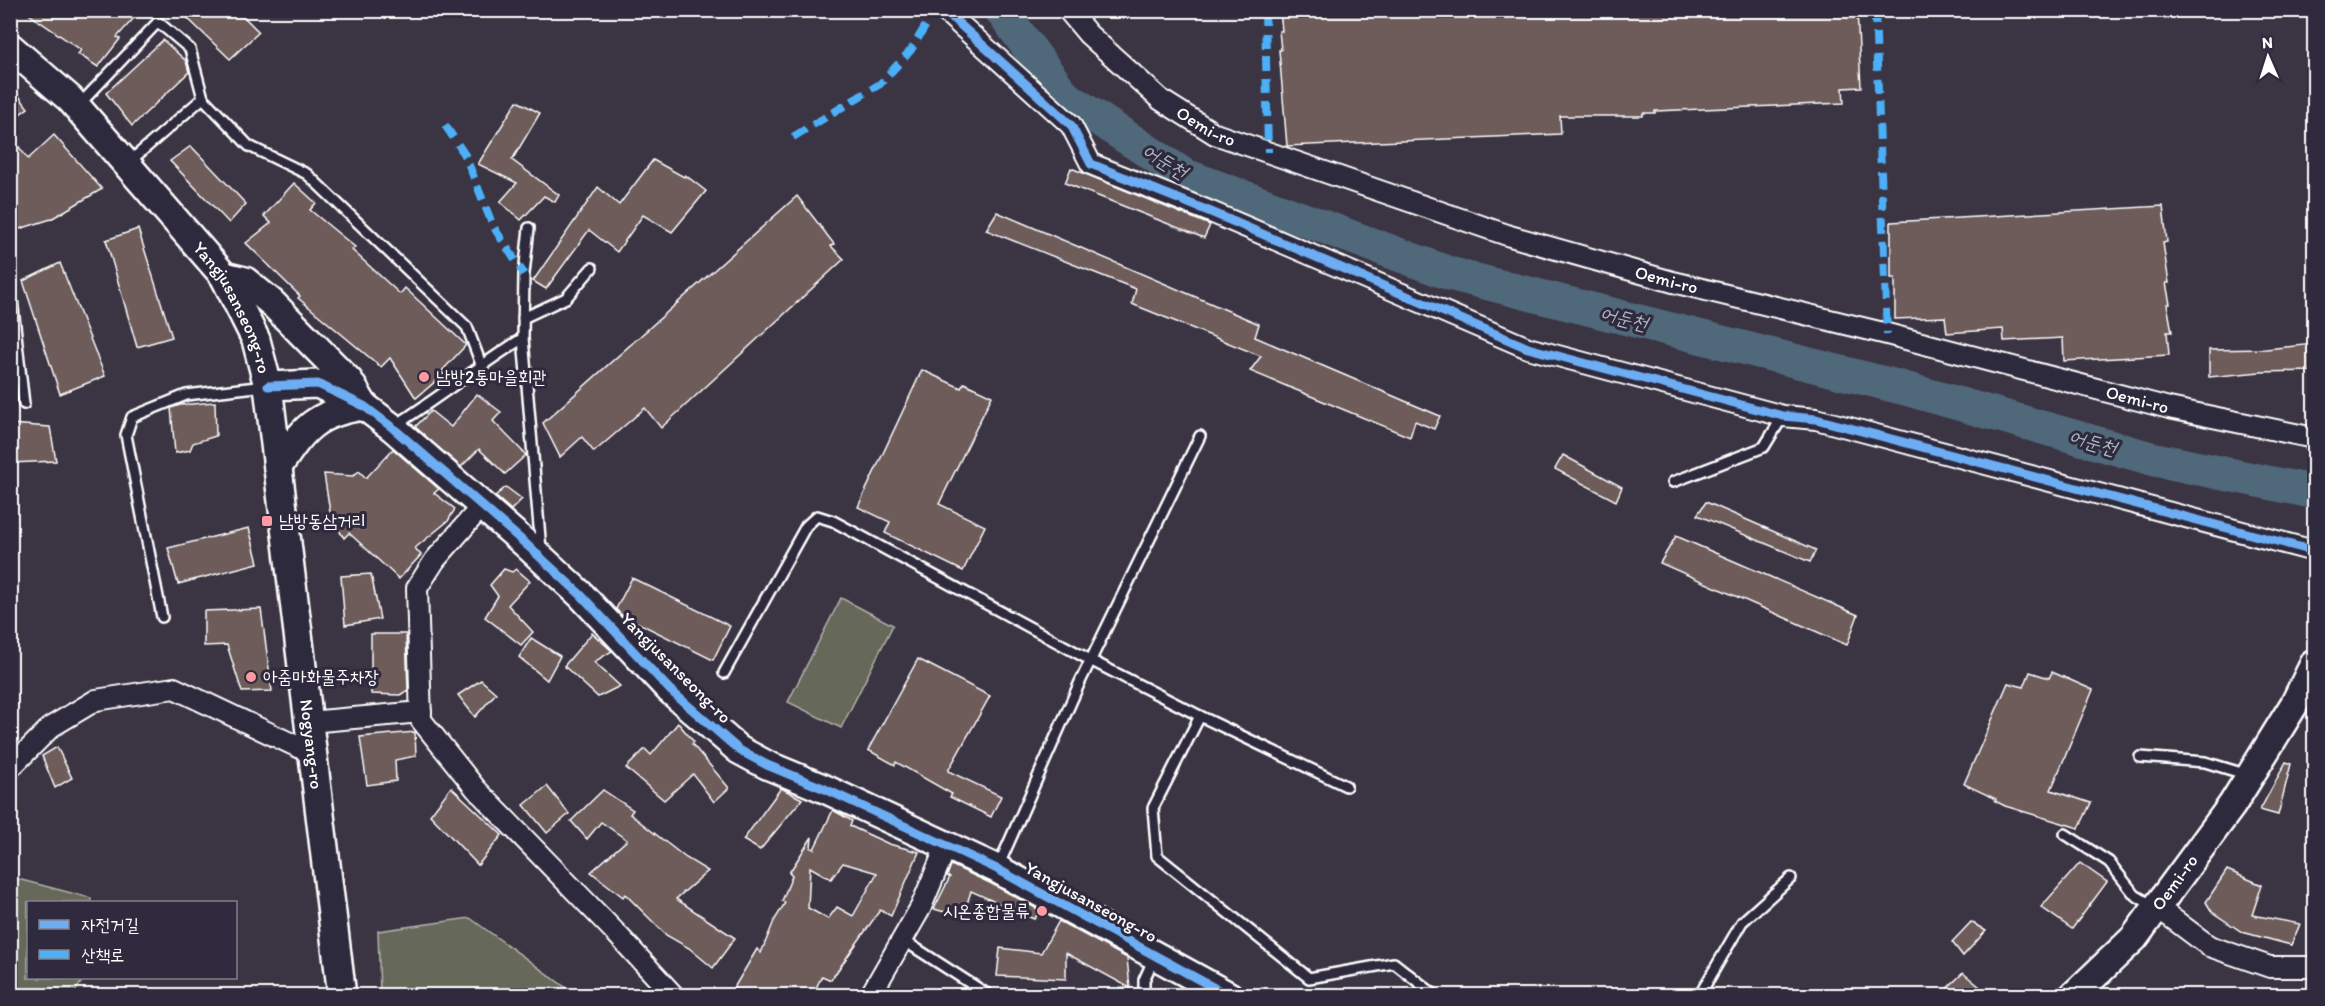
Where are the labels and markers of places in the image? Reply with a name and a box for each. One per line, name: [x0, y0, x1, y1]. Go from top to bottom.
place label: 남방2통마을회관: [436, 366, 547, 388]
marker: 남방2통마을회관: [417, 370, 431, 384]
place label: 남방동삼거리: [279, 510, 366, 532]
marker: 남방동삼거리: [260, 514, 274, 528]
place label: 아줌마화물주차장: [263, 666, 379, 688]
marker: 아줌마화물주차장: [244, 670, 258, 684]
place label: 시온종합물류: [943, 900, 1030, 922]
marker: 시온종합물류: [1035, 904, 1049, 918]

